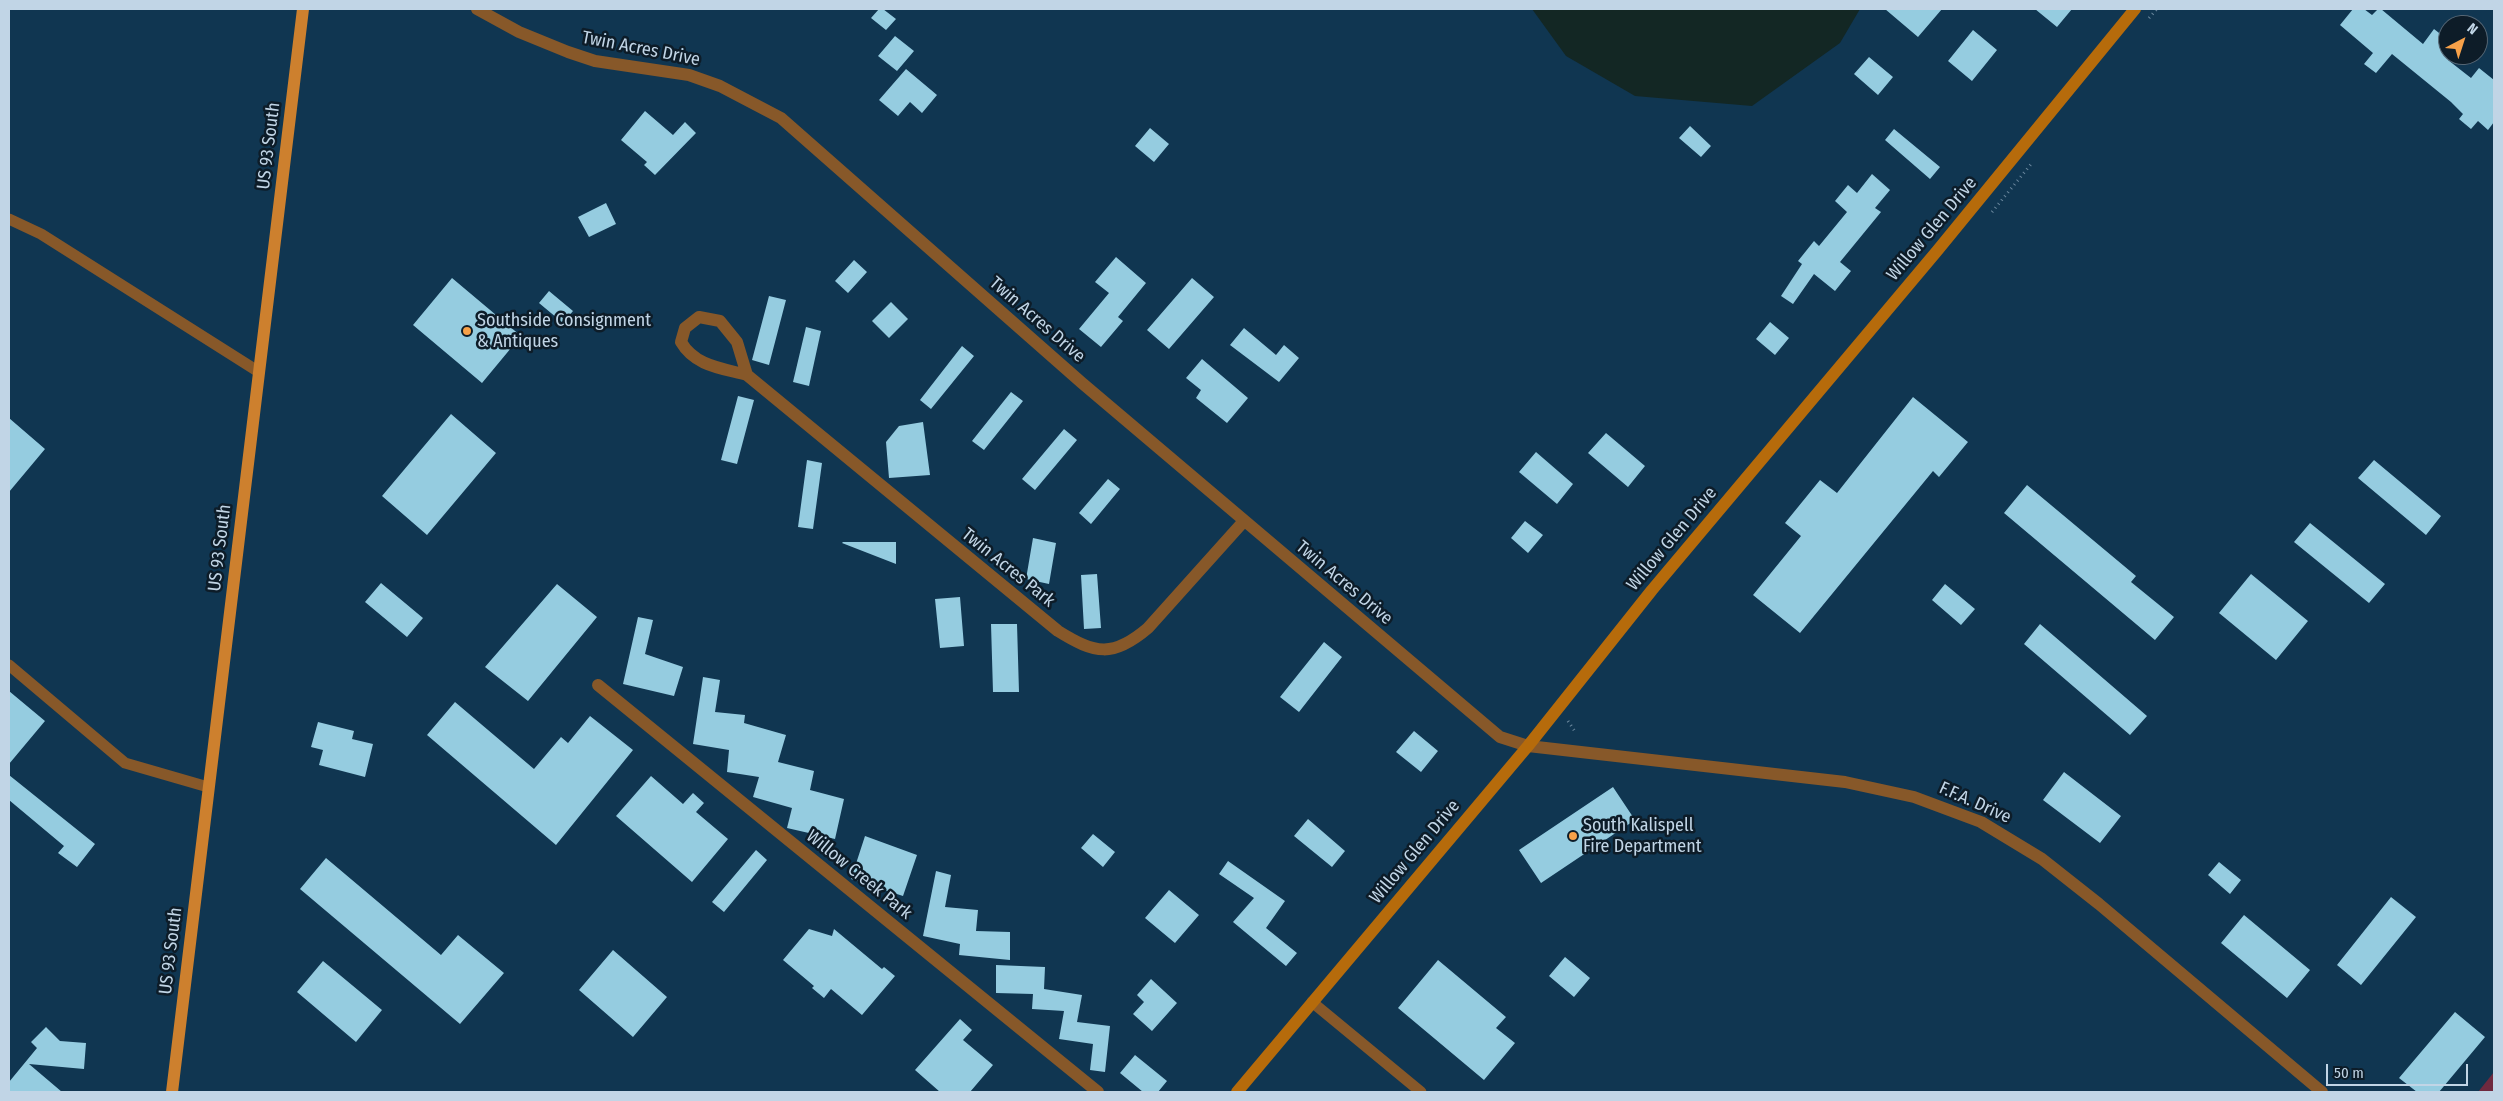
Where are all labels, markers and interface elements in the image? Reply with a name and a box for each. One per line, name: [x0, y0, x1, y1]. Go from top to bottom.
north arrow: [2438, 15, 2488, 65]
text: N: [2464, 20, 2481, 38]
street label: Twin Acres Drive: [580, 27, 702, 71]
street label: US 93 South: [253, 101, 285, 191]
street label: Willow Glen Drive: [1882, 173, 1982, 285]
street label: Twin Acres Drive: [985, 273, 1089, 367]
place label: Southside Consignment & Antiques: [477, 310, 651, 352]
marker: Southside Consignment & Antiques: [461, 325, 473, 337]
street label: Willow Glen Drive: [1622, 483, 1722, 595]
street label: US 93 South: [204, 503, 236, 593]
street label: Twin Acres Park: [957, 524, 1059, 612]
street label: Twin Acres Drive: [1291, 536, 1397, 630]
street label: F.F.A. Drive: [1936, 778, 2014, 828]
street label: Willow Glen Drive: [1365, 796, 1465, 908]
place label: South Kalispell Fire Department: [1583, 815, 1702, 858]
street label: Willow Creek Park: [802, 826, 916, 924]
marker: South Kalispell Fire Department: [1567, 830, 1579, 842]
street label: US 93 South: [155, 906, 187, 996]
scale bar: [2328, 1054, 2470, 1086]
text: 50 m: [2334, 1064, 2364, 1082]

